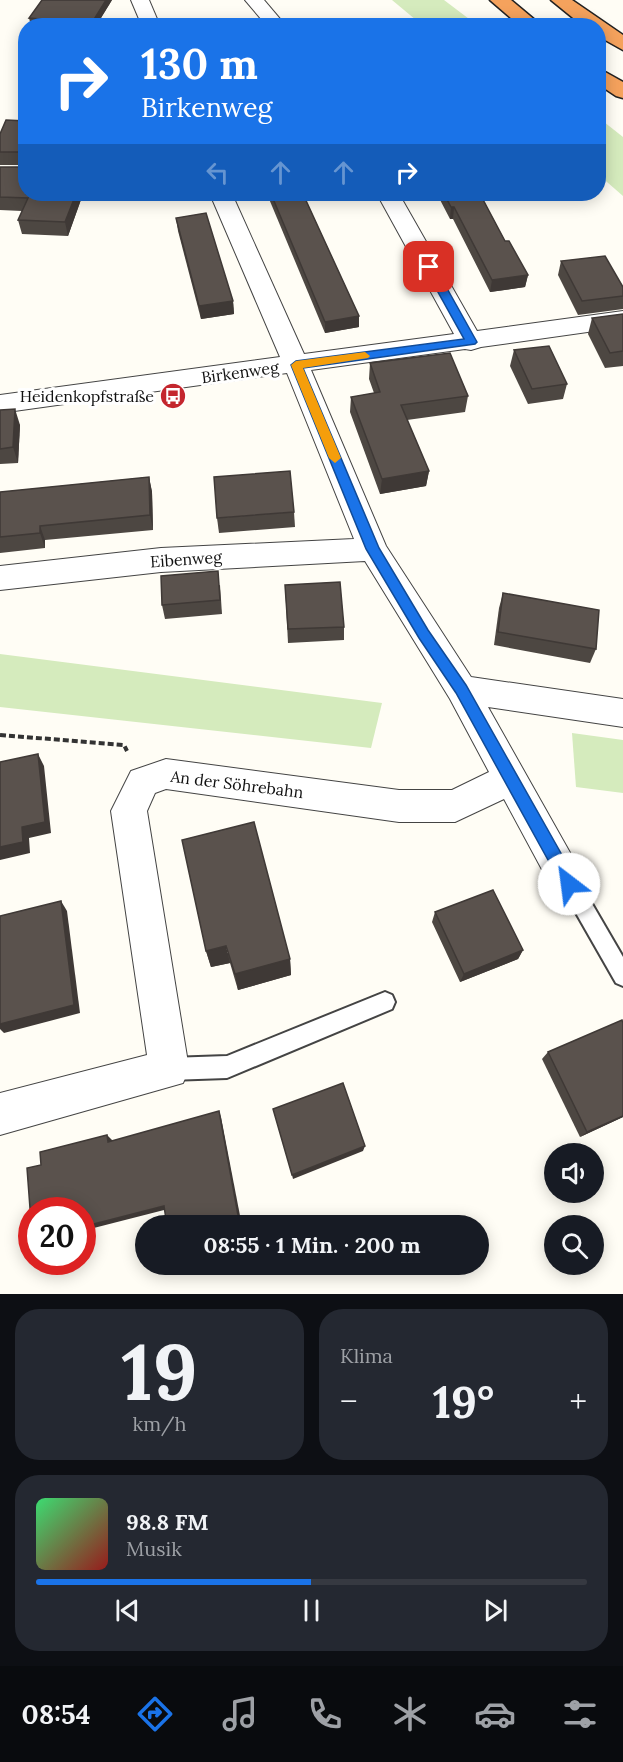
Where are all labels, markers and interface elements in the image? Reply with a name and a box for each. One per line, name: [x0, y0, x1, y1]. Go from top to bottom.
text: 130 m: [141, 37, 258, 91]
icon: right: [42, 42, 120, 120]
text: Birkenweg: [141, 90, 273, 124]
icon: left: [201, 156, 234, 189]
icon: ahead: [264, 156, 297, 189]
icon: ahead: [327, 156, 360, 189]
icon: right: [390, 156, 423, 189]
pin: [403, 241, 454, 292]
icon: arrive: [412, 250, 445, 283]
street label: Birkenweg: [200, 357, 281, 387]
bus stop icon: Heidenkopfstraße: [158, 381, 188, 411]
place label: Heidenkopfstraße: [20, 386, 154, 406]
street label: Eibenweg: [149, 546, 224, 571]
street label: An der Söhrebahn: [168, 766, 305, 802]
position arrow: [537, 852, 601, 916]
map controls: [544, 1143, 604, 1275]
button: sound: [544, 1143, 604, 1203]
speed limit sign: 20: [18, 1197, 96, 1275]
button: search: [544, 1215, 604, 1275]
text: 08:55 · 1 Min. · 200 m: [204, 1231, 420, 1259]
text: 19: [121, 1322, 198, 1421]
text: Klima: [340, 1343, 393, 1368]
text: 19°: [433, 1373, 494, 1430]
text: −: [340, 1380, 358, 1422]
text: +: [569, 1380, 587, 1422]
text: km/h: [132, 1411, 187, 1436]
text: 98.8 FM: [126, 1508, 209, 1536]
text: Musik: [126, 1536, 182, 1561]
icon: previous: [111, 1594, 144, 1627]
icon: pause: [295, 1594, 328, 1627]
icon: next: [479, 1594, 512, 1627]
icon: directions: [134, 1693, 176, 1735]
icon: music: [219, 1693, 261, 1735]
icon: phone: [304, 1693, 346, 1735]
icon: climate: [389, 1693, 431, 1735]
icon: car: [474, 1693, 516, 1735]
icon: filters: [559, 1693, 601, 1735]
text: 08:54: [22, 1697, 91, 1731]

